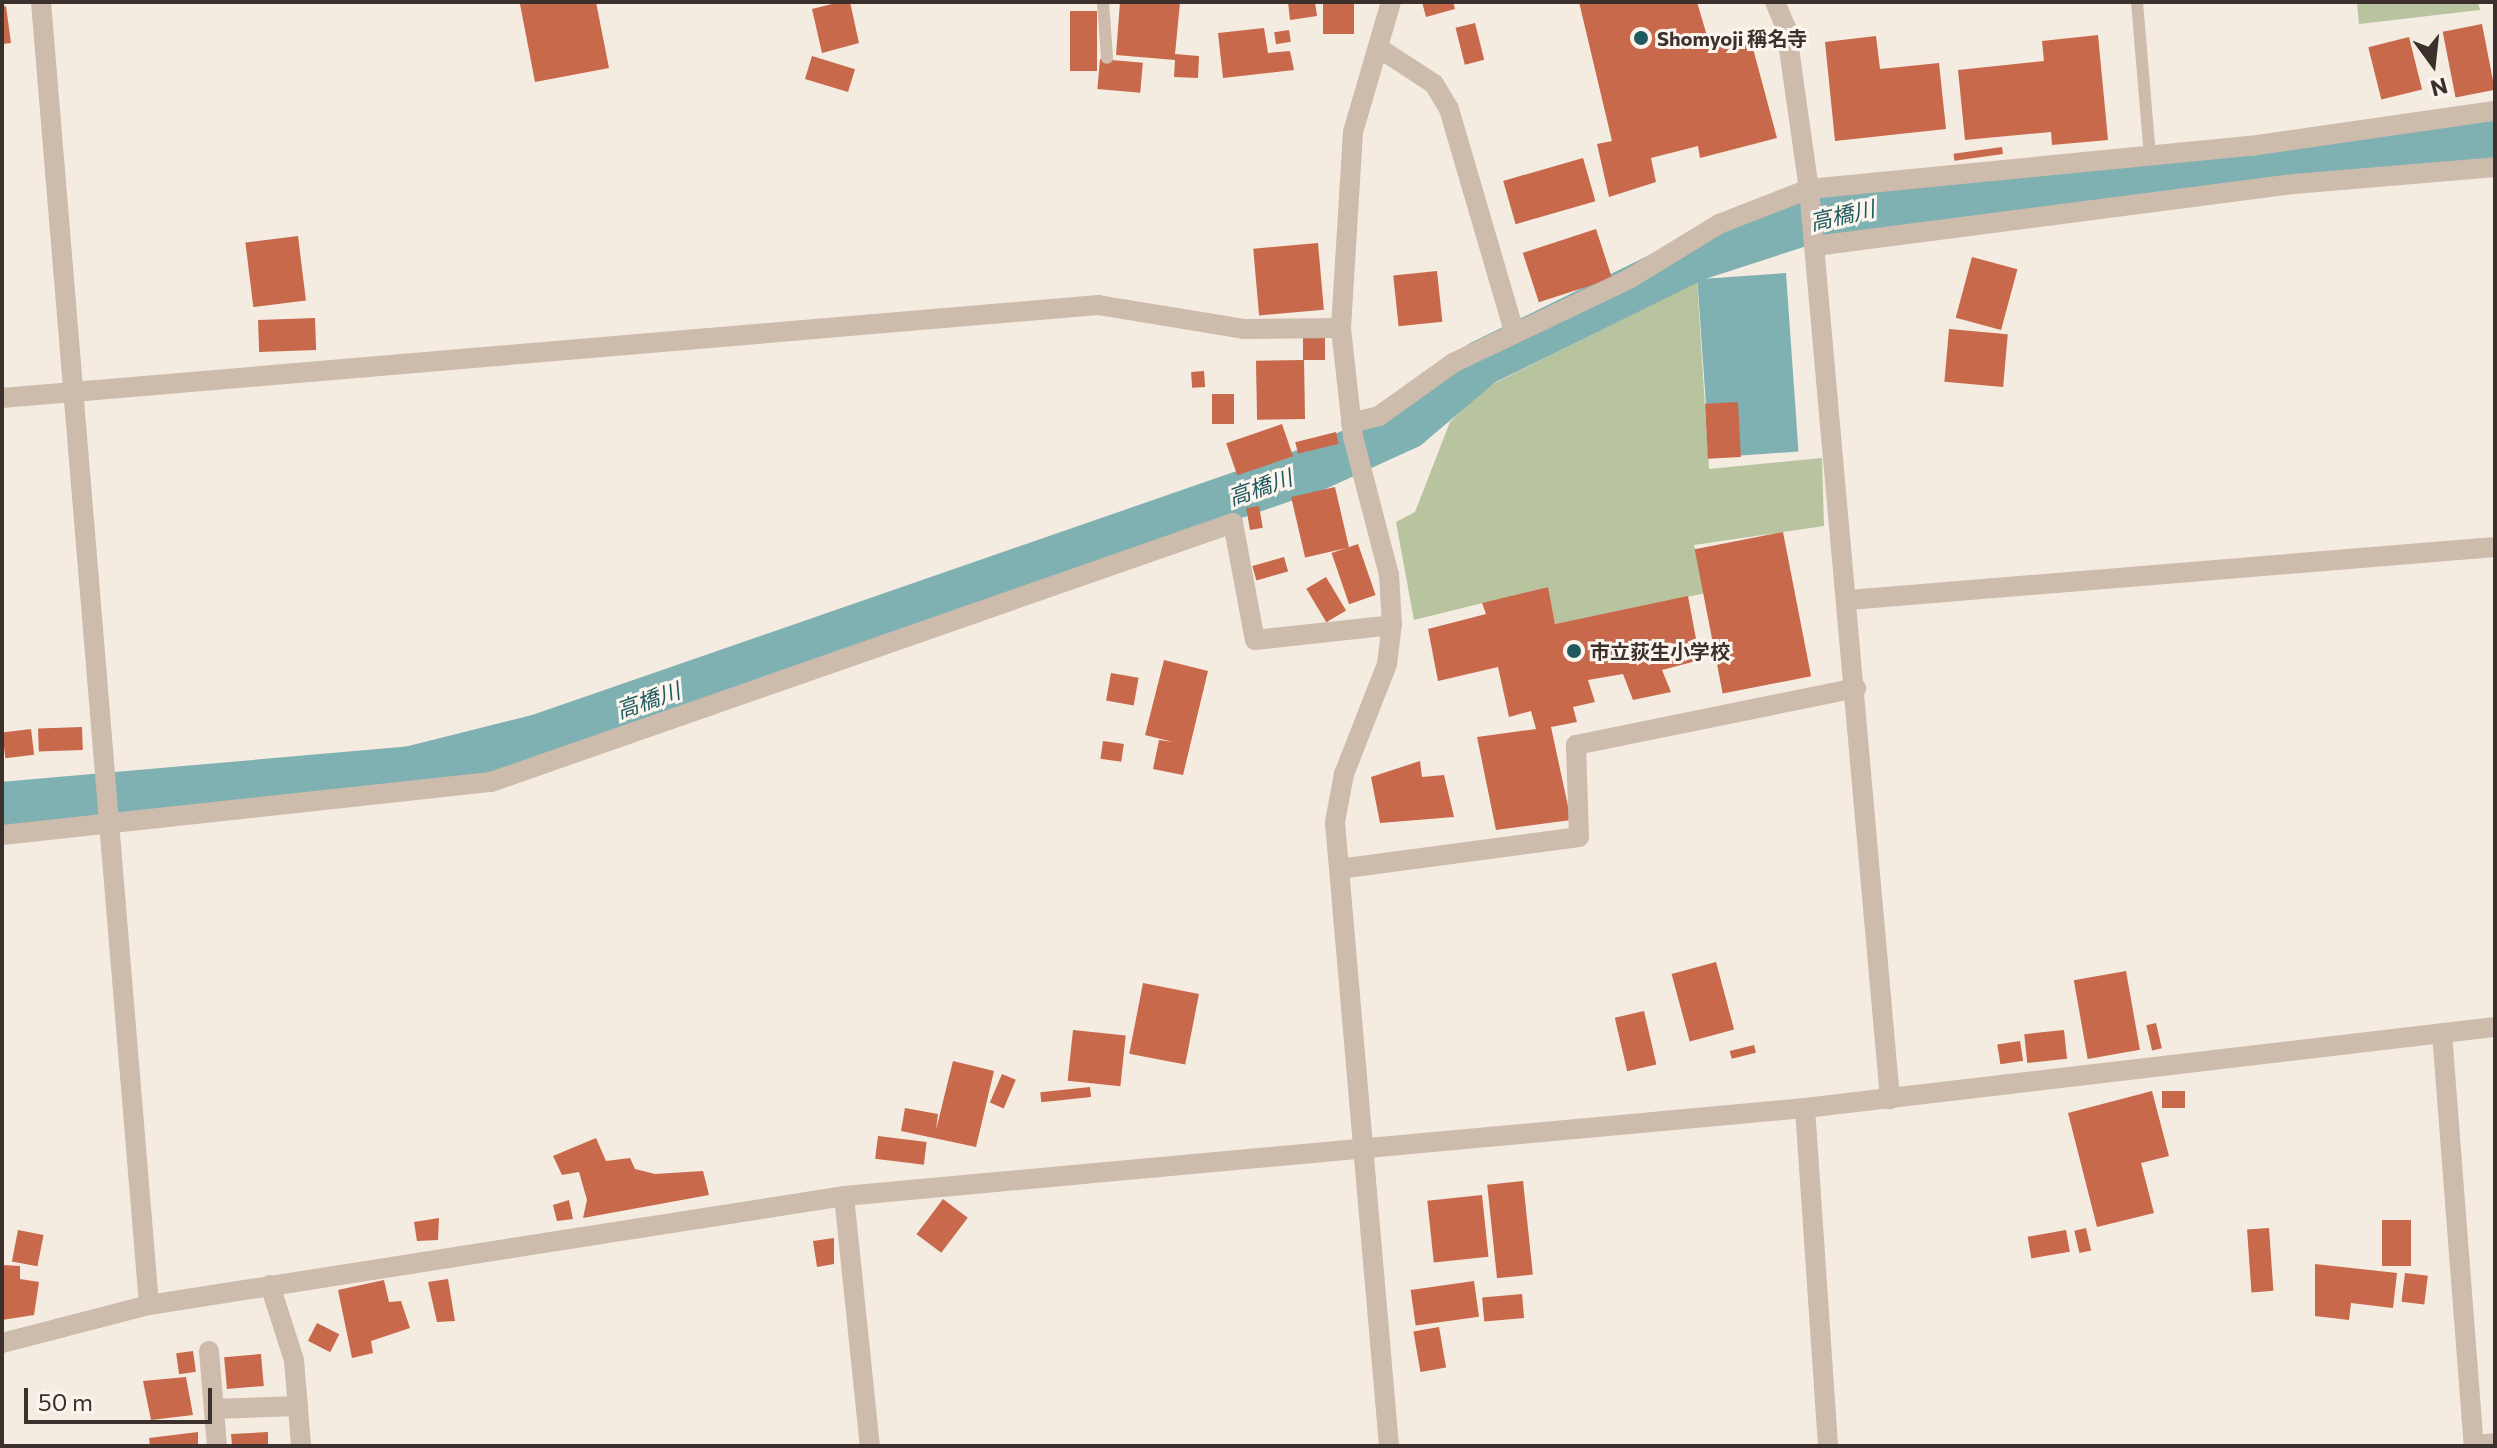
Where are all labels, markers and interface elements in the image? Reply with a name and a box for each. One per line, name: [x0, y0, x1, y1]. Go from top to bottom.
north arrow: [2393, 24, 2473, 104]
place label: Shomyoji 稱名寺: [1657, 26, 1807, 50]
marker: Shomyoji 稱名寺: [1632, 29, 1650, 47]
text: N: [2428, 72, 2451, 103]
water label: 高橋川: [1807, 195, 1877, 235]
water label: 高橋川: [1225, 464, 1295, 510]
place label: 市立荻生小学校: [1590, 639, 1730, 663]
marker: 市立荻生小学校: [1565, 642, 1583, 660]
water label: 高橋川: [613, 677, 683, 723]
scale bar: [28, 1372, 216, 1422]
text: 50 m: [38, 1387, 93, 1416]

